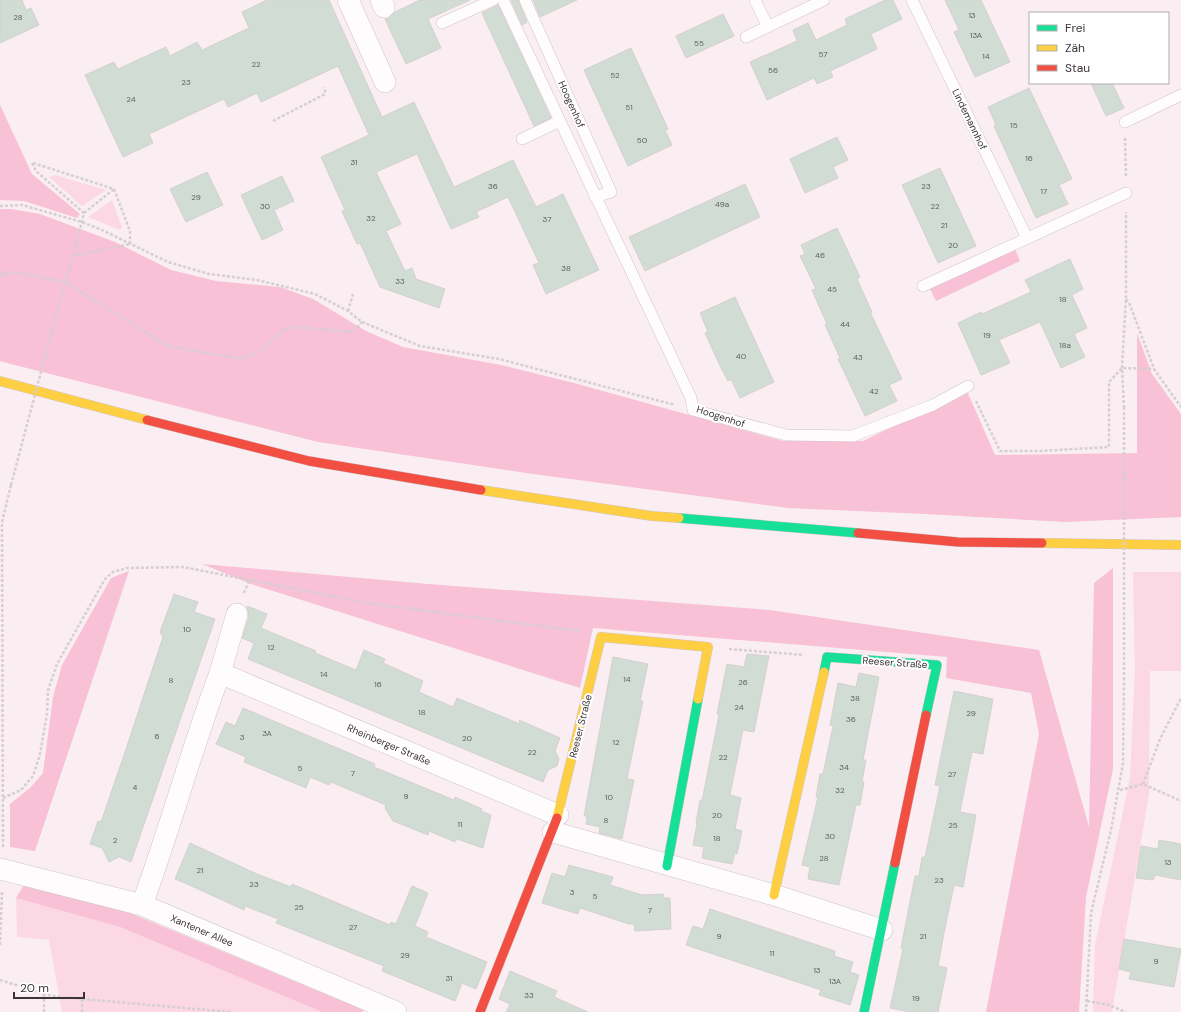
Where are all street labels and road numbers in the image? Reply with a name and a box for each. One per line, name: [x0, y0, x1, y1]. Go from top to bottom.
street label: Hoogenhof: [555, 79, 588, 130]
street label: Lindemannhof: [949, 87, 990, 152]
street label: Hoogenhof: [695, 403, 747, 431]
street label: Reeser Straße: [862, 654, 928, 671]
street label: Reeser Straße: [566, 693, 595, 759]
street label: Rheinberger Straße: [345, 721, 433, 768]
street label: Xantener Allee: [169, 911, 235, 950]

